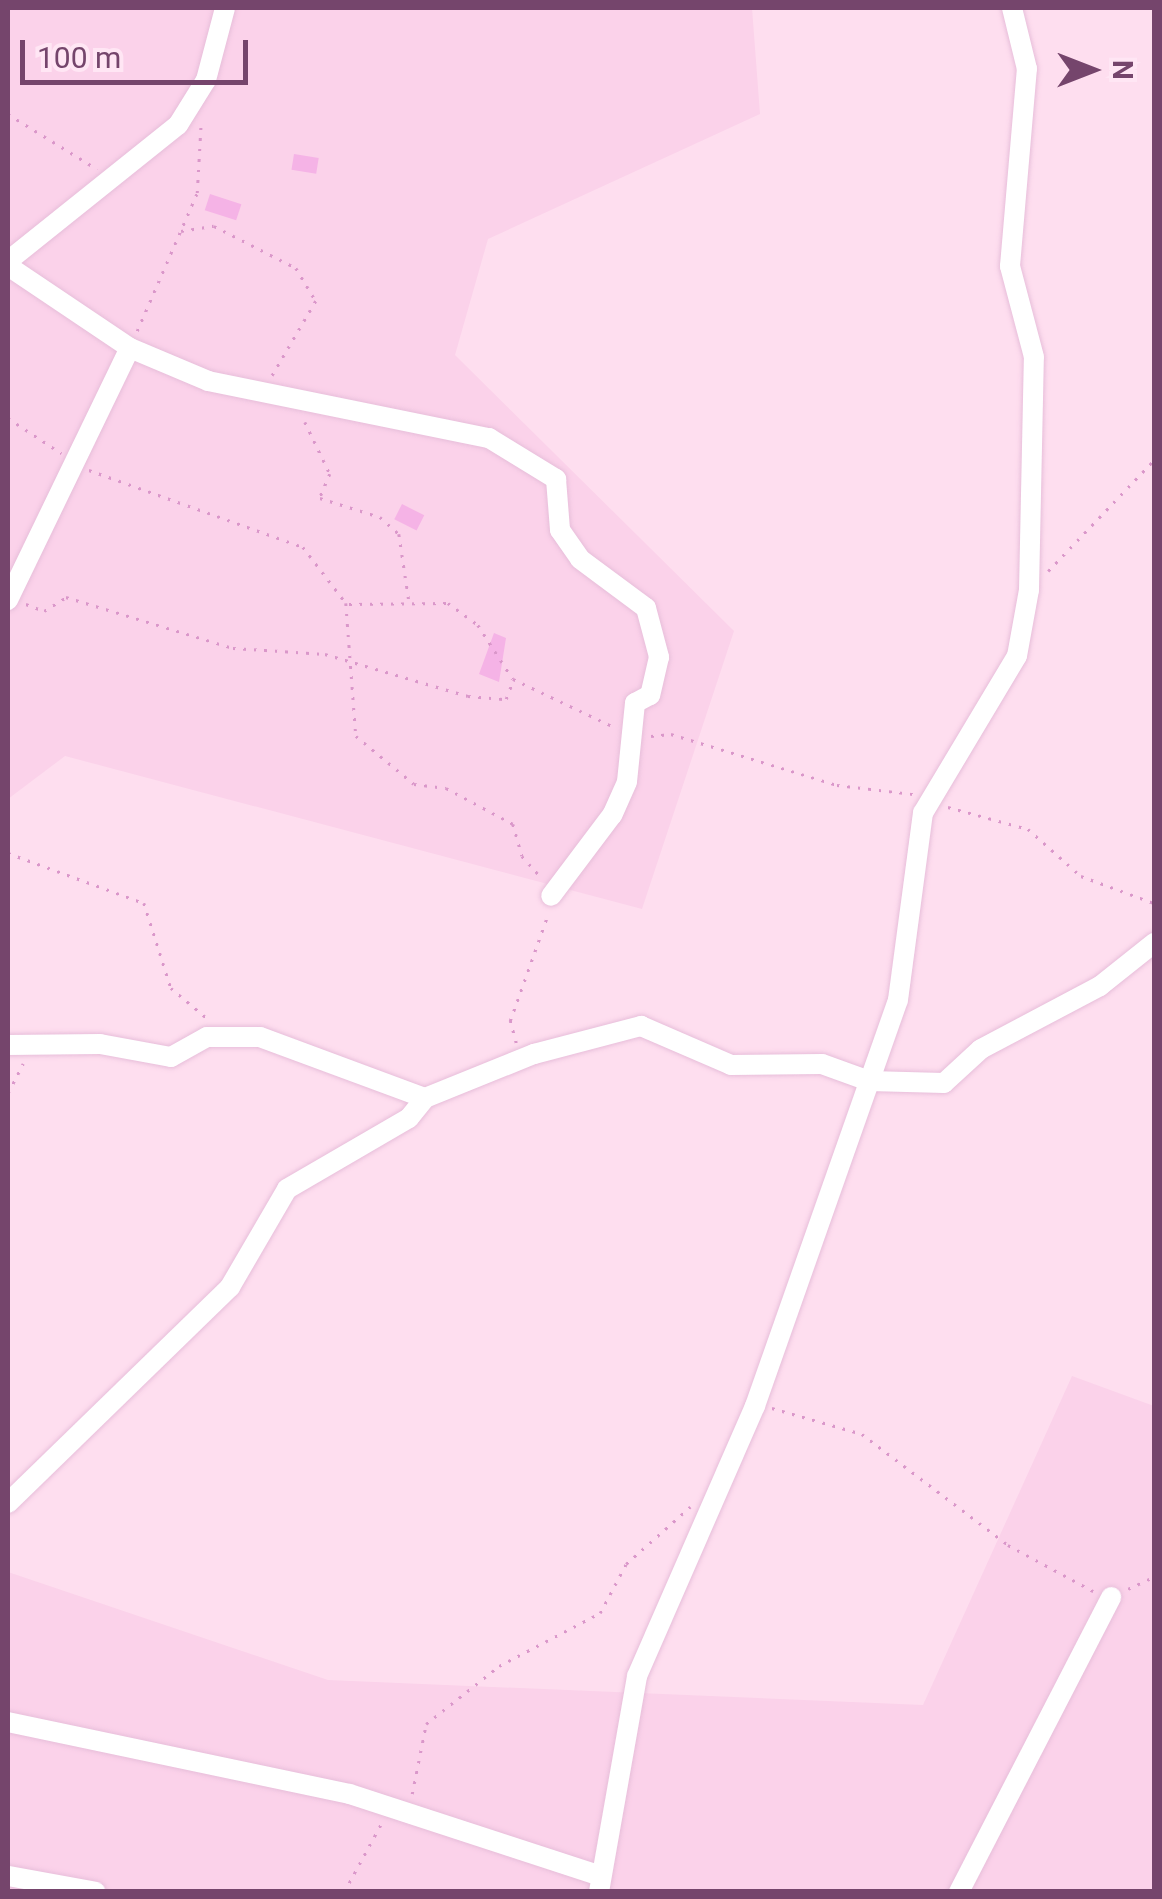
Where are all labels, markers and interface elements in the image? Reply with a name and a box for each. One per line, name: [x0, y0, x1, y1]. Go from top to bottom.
scale bar: [25, 20, 252, 82]
north arrow: [1042, 20, 1142, 120]
text: 100 m: [37, 40, 121, 75]
text: N: [1106, 60, 1139, 80]

